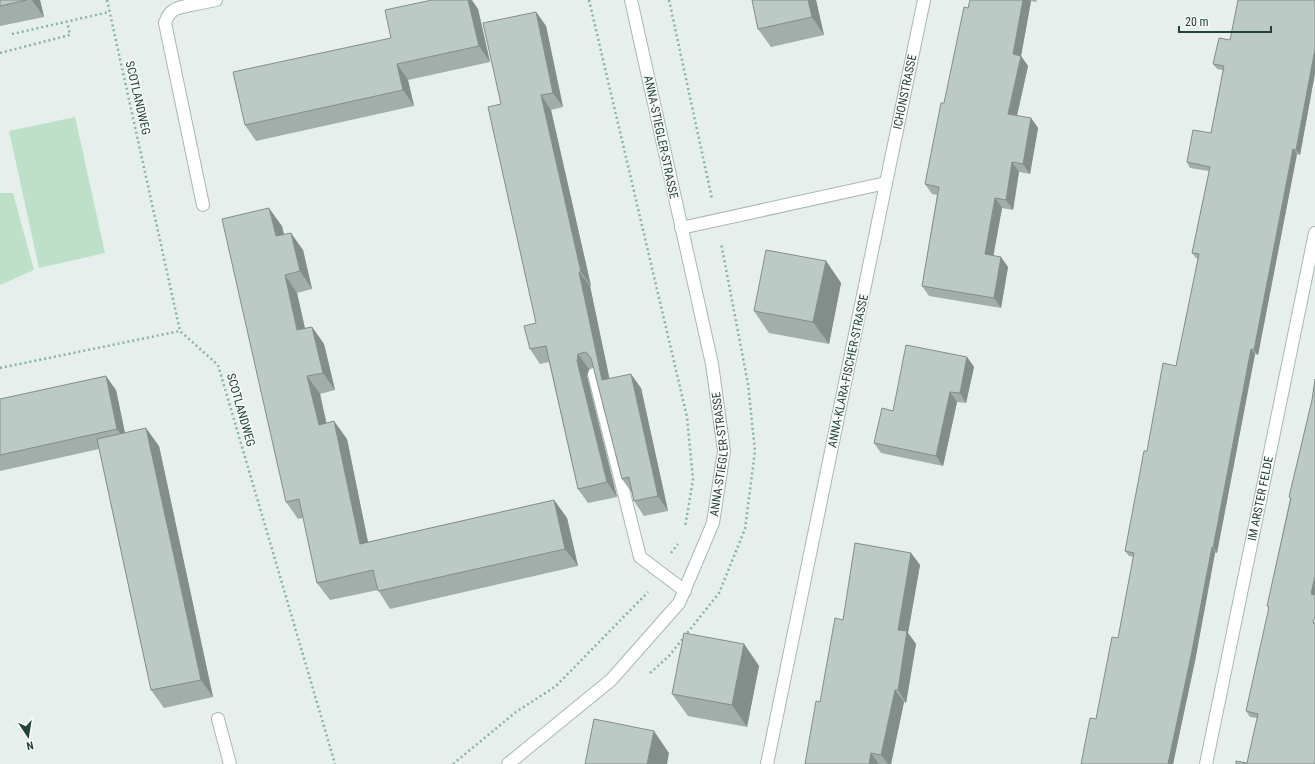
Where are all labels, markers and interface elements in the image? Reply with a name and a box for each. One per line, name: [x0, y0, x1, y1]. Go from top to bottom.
scale bar: [1179, 8, 1271, 34]
text: 20 m: [1185, 15, 1209, 29]
street label: ICHONSTRASSE: [890, 53, 920, 131]
street label: SCOTLANDWEG: [123, 60, 153, 136]
street label: ANNA-STIEGLER-STRASSE: [641, 74, 681, 200]
street label: ANNA-KLARA-FISCHER-STRASSE: [825, 293, 871, 449]
street label: SCOTLANDWEG: [224, 372, 258, 448]
street label: ANNA-STIEGLER-STRASSE: [707, 391, 731, 518]
street label: IM ARSTER FELDE: [1245, 455, 1276, 542]
north arrow: [8, 716, 48, 756]
text: N: [25, 738, 35, 752]

